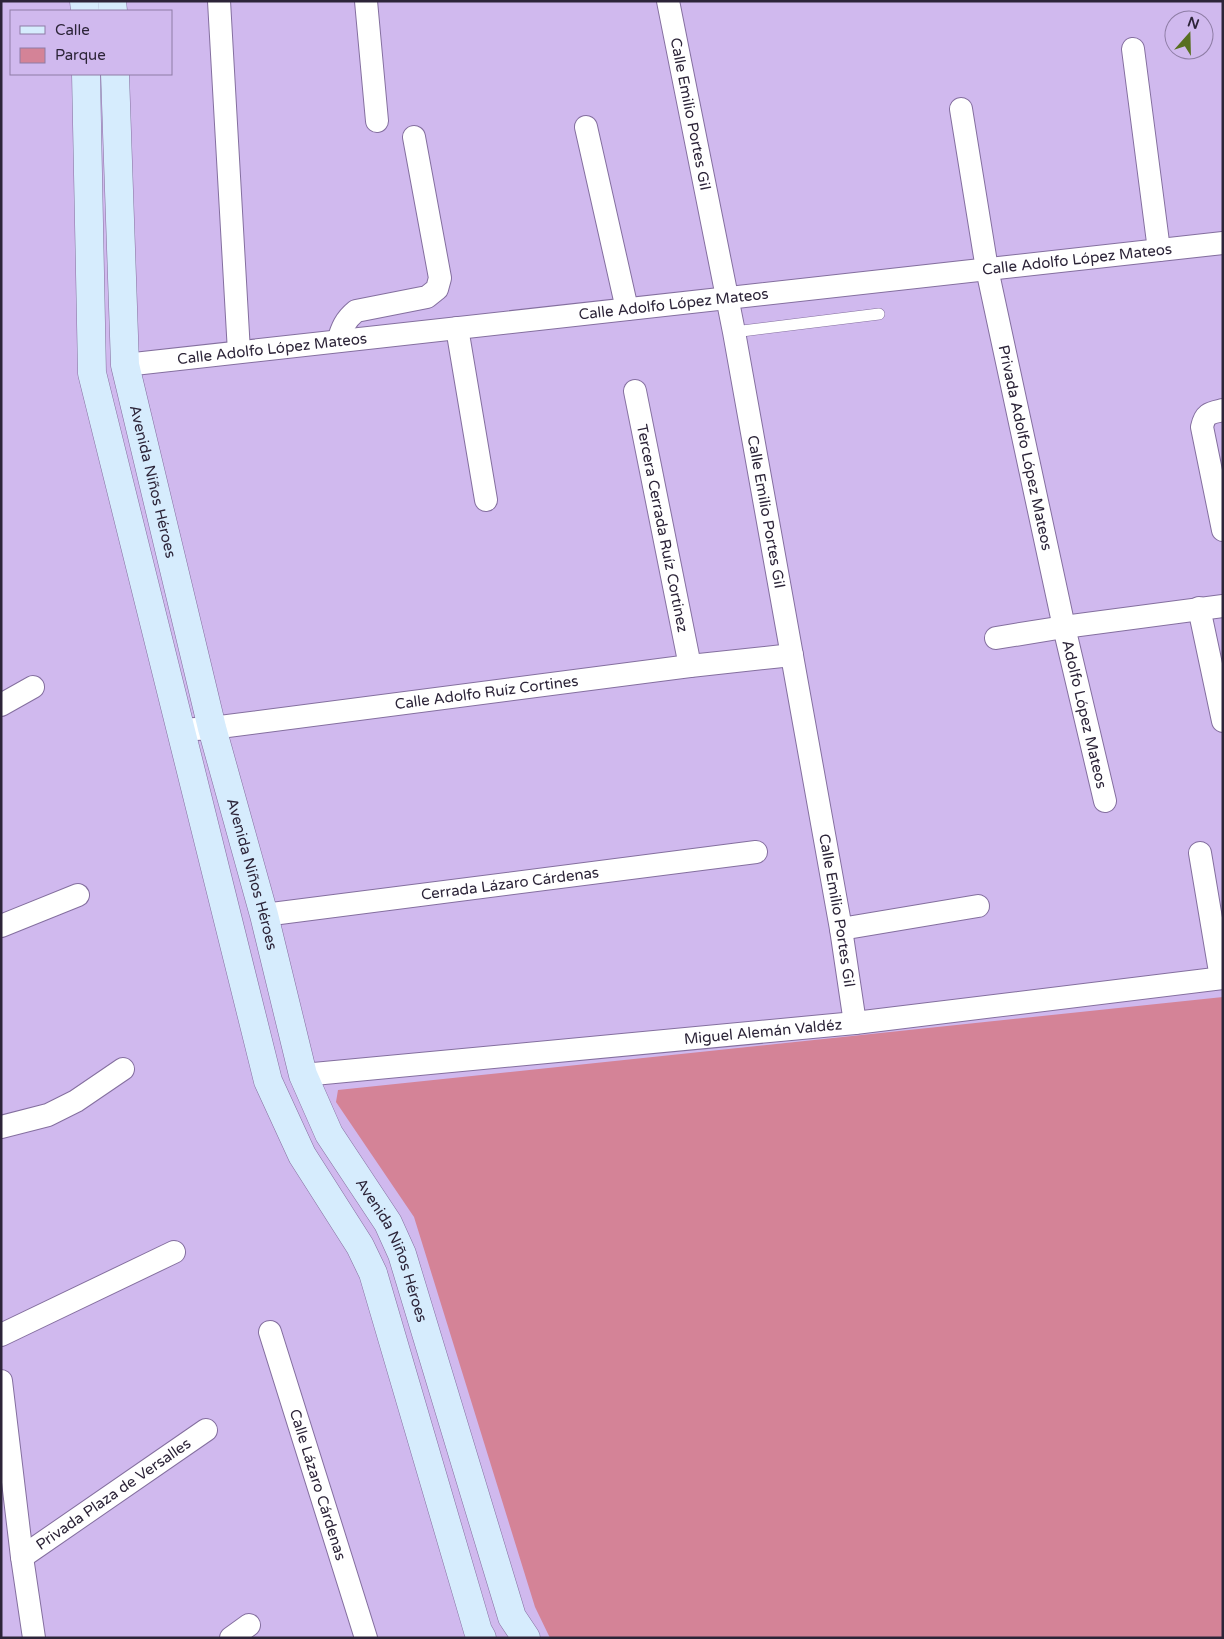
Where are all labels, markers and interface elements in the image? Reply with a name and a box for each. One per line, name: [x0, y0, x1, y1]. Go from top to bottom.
legend: [10, 10, 172, 75]
north arrow: [1164, 10, 1214, 60]
text: N: [1185, 13, 1201, 33]
text: Calle: [55, 21, 90, 39]
street label: Calle Emilio Portes Gil: [666, 36, 714, 192]
text: Parque: [55, 46, 106, 64]
street label: Calle Adolfo López Mateos: [981, 240, 1173, 279]
street label: Calle Adolfo López Mateos: [578, 285, 769, 324]
street label: Calle Adolfo López Mateos: [176, 329, 368, 368]
street label: Privada Adolfo López Mateos: [995, 343, 1056, 552]
street label: Avenida Niños Héroes: [126, 403, 180, 560]
street label: Tercera Cerrada Ruíz Cortinez: [633, 423, 692, 634]
street label: Calle Emilio Portes Gil: [744, 434, 789, 590]
street label: Adolfo López Mateos: [1058, 638, 1111, 790]
street label: Calle Adolfo Ruíz Cortines: [394, 672, 579, 713]
street label: Avenida Niños Héroes: [223, 796, 281, 952]
street label: Calle Emilio Portes Gil: [815, 832, 859, 988]
street label: Cerrada Lázaro Cárdenas: [420, 863, 600, 904]
street label: Miguel Alemán Valdéz: [683, 1015, 843, 1048]
street label: Avenida Niños Héroes: [352, 1175, 431, 1324]
street label: Calle Lázaro Cárdenas: [286, 1407, 350, 1562]
street label: Privada Plaza de Versalles: [32, 1434, 194, 1554]

